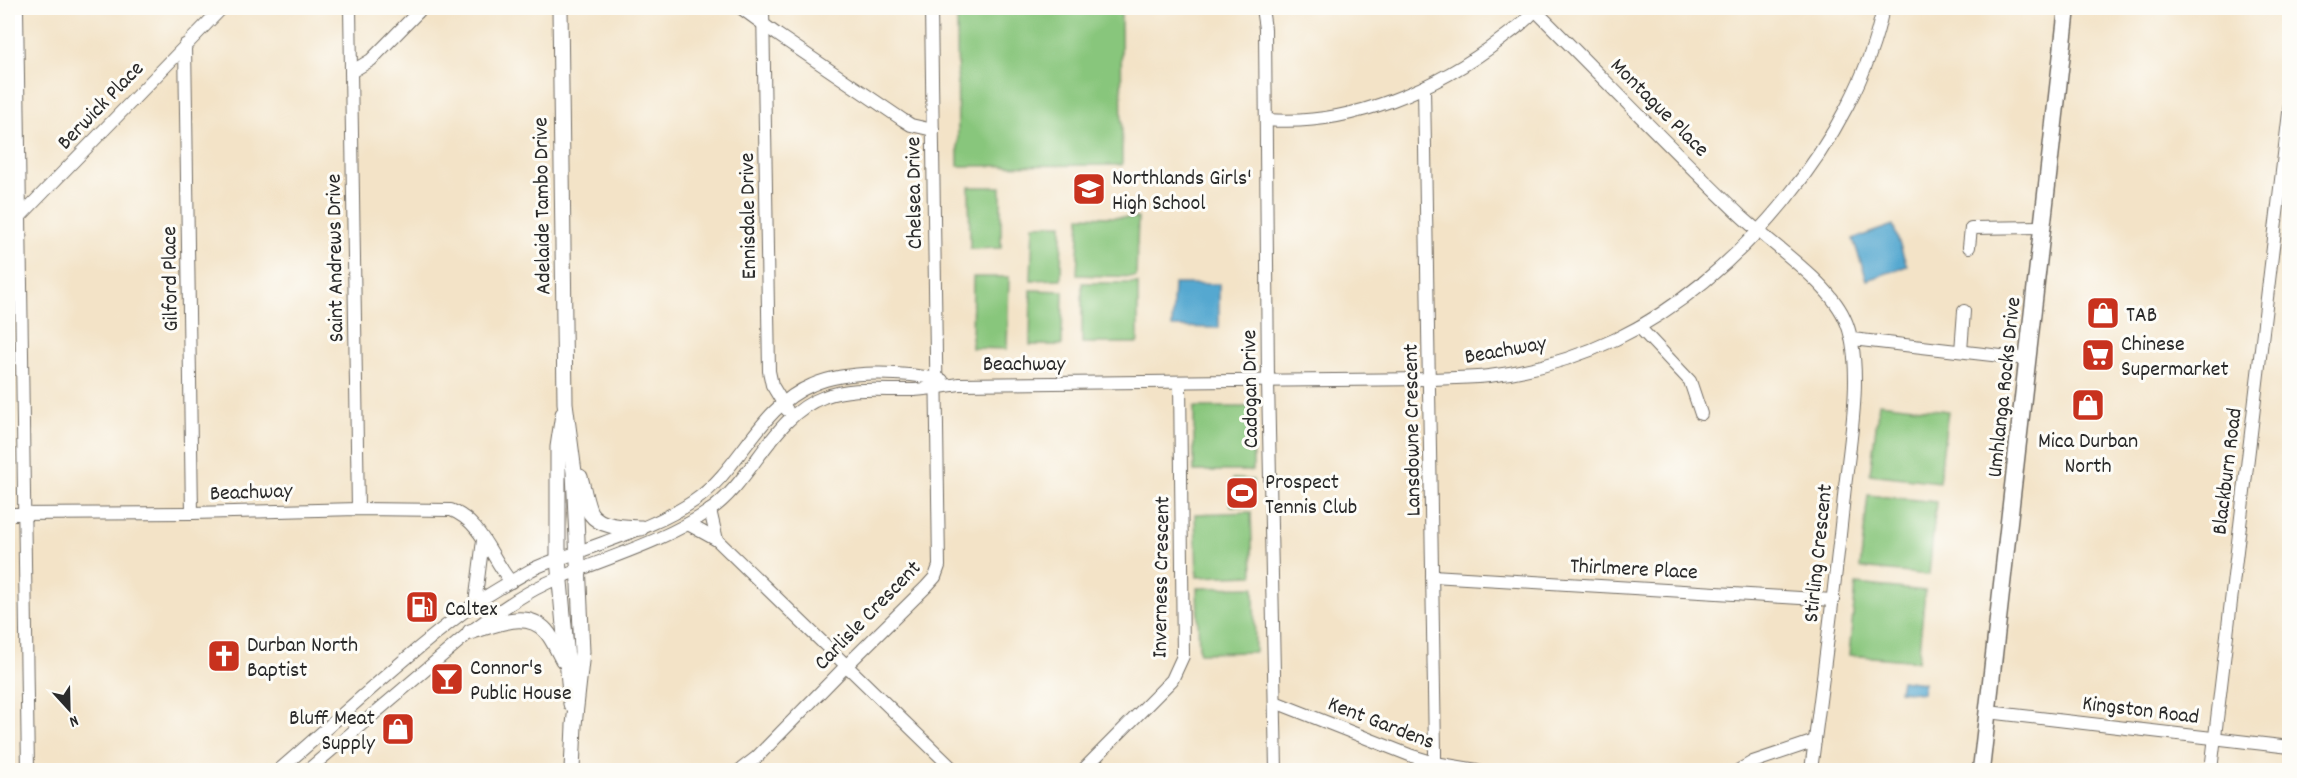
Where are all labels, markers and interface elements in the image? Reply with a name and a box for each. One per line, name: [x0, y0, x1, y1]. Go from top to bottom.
street label: Montague Place: [1602, 52, 1715, 165]
street label: Berwick Place: [51, 55, 152, 158]
street label: Adelaide Tambo Drive: [526, 117, 561, 295]
street label: Chelsea Drive: [899, 136, 932, 249]
street label: Ennisdale Drive: [733, 152, 766, 279]
place label: Northlands Girls' High School: [1112, 164, 1251, 220]
school or university icon: Northlands Girls' High School: [1071, 171, 1107, 207]
street label: Saint Andrews Drive: [320, 173, 353, 342]
street label: Gilford Place: [155, 226, 188, 332]
street label: Umhlanga Rocks Drive: [1981, 295, 2030, 479]
shop icon: TAB: [2085, 295, 2121, 331]
place label: TAB: [2126, 301, 2157, 332]
street label: Cadogan Drive: [1235, 329, 1268, 449]
street label: Beachway: [1462, 329, 1550, 374]
place label: Chinese Supermarket: [2121, 330, 2229, 386]
supermarket icon: Chinese Supermarket: [2080, 337, 2116, 373]
street label: Lansdowne Crescent: [1396, 343, 1431, 517]
street label: Beachway: [983, 350, 1066, 381]
shop icon: Mica Durban North: [2070, 387, 2106, 423]
street label: Blackburn Road: [2205, 406, 2252, 537]
place label: Mica Durban North: [2038, 427, 2138, 483]
place label: Prospect Tennis Club: [1265, 468, 1357, 524]
sports icon: Prospect Tennis Club: [1224, 475, 1260, 511]
street label: Beachway: [209, 477, 294, 510]
street label: Stirling Crescent: [1797, 483, 1842, 624]
street label: Inverness Crescent: [1146, 496, 1179, 658]
street label: Thirlmere Place: [1569, 552, 1699, 589]
street label: Carlisle Crescent: [808, 554, 929, 678]
fuel station icon: Caltex: [404, 589, 440, 625]
place label: Caltex: [445, 595, 497, 626]
place label: Durban North Baptist: [247, 631, 358, 687]
church icon: Durban North Baptist: [206, 638, 242, 674]
place label: Connor's Public House: [470, 654, 572, 710]
bar icon: Connor's Public House: [429, 661, 465, 697]
north arrow: [39, 679, 99, 739]
street label: Kingston Road: [2080, 689, 2201, 734]
street label: Kent Gardens: [1323, 690, 1439, 759]
place label: Bluff Meat Supply: [289, 704, 376, 760]
text: N: [66, 708, 82, 733]
shop icon: Bluff Meat Supply: [380, 711, 416, 747]

